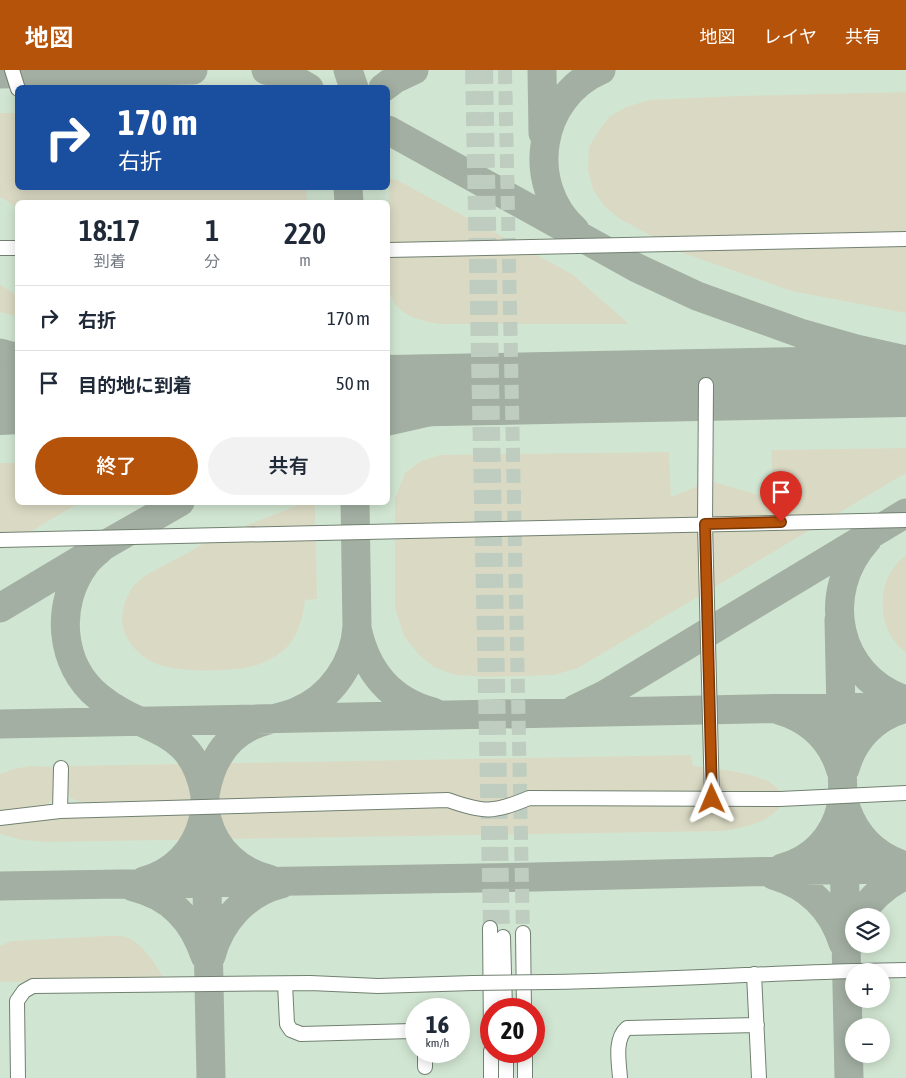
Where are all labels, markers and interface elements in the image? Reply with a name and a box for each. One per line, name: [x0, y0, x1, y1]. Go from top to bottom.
text: 地図: [25, 24, 73, 51]
text: 地図: [700, 26, 736, 47]
text: レイヤ: [764, 26, 817, 47]
text: 共有: [845, 26, 881, 47]
text: 170 m: [118, 102, 197, 142]
icon: right: [35, 105, 100, 170]
text: 右折: [118, 148, 162, 174]
text: 18:17: [79, 213, 140, 247]
text: 1: [205, 213, 219, 247]
text: 220: [284, 216, 326, 250]
text: m: [299, 251, 311, 269]
text: 到着: [94, 252, 126, 270]
text: 分: [204, 252, 220, 270]
icon: right: [35, 304, 63, 332]
text: 170 m: [327, 307, 370, 329]
text: 右折: [78, 309, 116, 331]
icon: arrive: [35, 369, 63, 397]
text: 50 m: [336, 372, 370, 394]
text: 目的地に到着: [78, 374, 192, 396]
button: 終了: [35, 437, 198, 495]
button: 共有: [208, 437, 370, 495]
pin: [760, 471, 802, 522]
icon: arrive: [767, 478, 795, 506]
position arrow: [685, 772, 737, 824]
map controls: [845, 908, 890, 1063]
button: layers: [845, 908, 890, 953]
button: +: [845, 963, 890, 1008]
speed limit sign: 20: [480, 998, 545, 1063]
text: 16: [426, 1010, 449, 1038]
button: −: [845, 1018, 890, 1063]
text: km/h: [426, 1036, 449, 1050]

